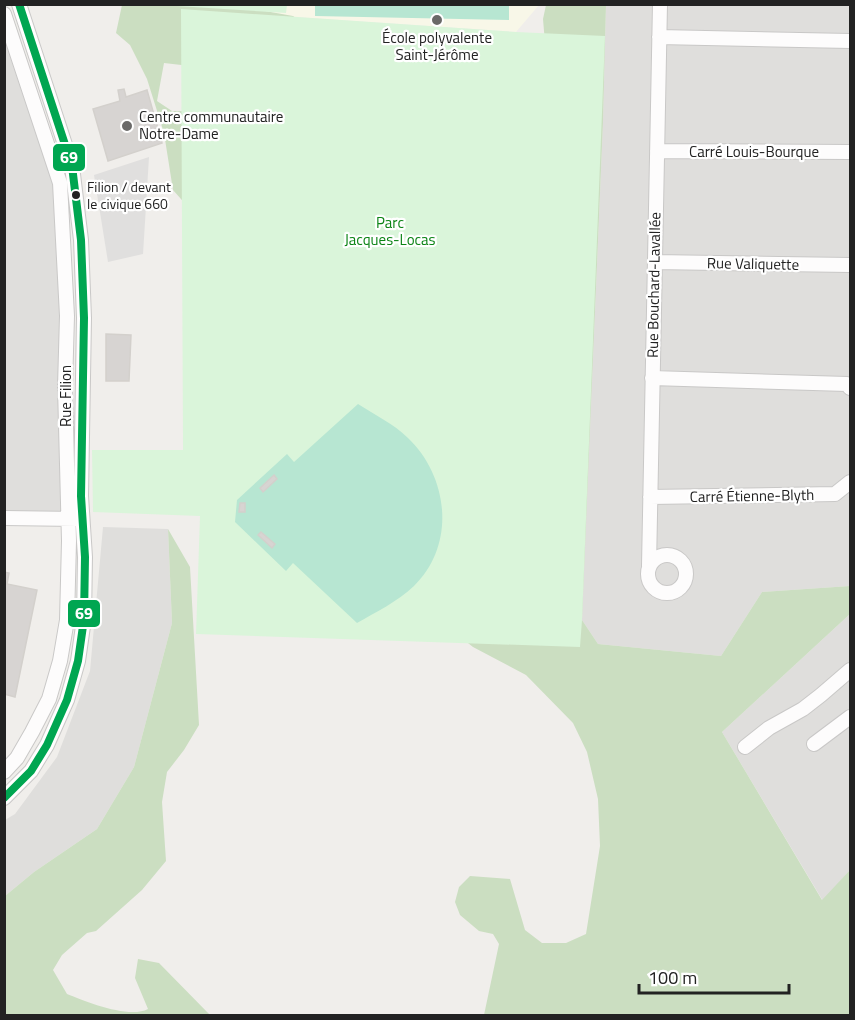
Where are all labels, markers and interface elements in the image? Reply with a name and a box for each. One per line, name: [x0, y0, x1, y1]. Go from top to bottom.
marker: École polyvalente Saint-Jérôme: [430, 13, 444, 27]
place label: École polyvalente Saint-Jérôme: [382, 26, 492, 66]
place label: Centre communautaire Notre-Dame: [139, 105, 283, 145]
marker: Centre communautaire Notre-Dame: [120, 119, 134, 133]
street label: Carré Louis-Bourque: [689, 140, 819, 163]
line badge: 69: [52, 143, 86, 172]
text: 69: [60, 145, 78, 169]
place label: Filion / devant le civique 660: [87, 176, 171, 214]
marker: Filion / devant le civique 660: [70, 189, 82, 201]
park label: Parc Jacques-Locas: [344, 211, 436, 251]
street label: Rue Bouchard-Lavallée: [641, 212, 666, 358]
street label: Rue Valiquette: [707, 251, 799, 276]
street label: Rue Filion: [54, 365, 77, 427]
street label: Carré Étienne-Blyth: [689, 483, 815, 508]
line badge: 69: [67, 599, 101, 628]
text: 69: [75, 601, 93, 625]
scale bar: [639, 957, 789, 995]
text: 100 m: [648, 964, 697, 991]

